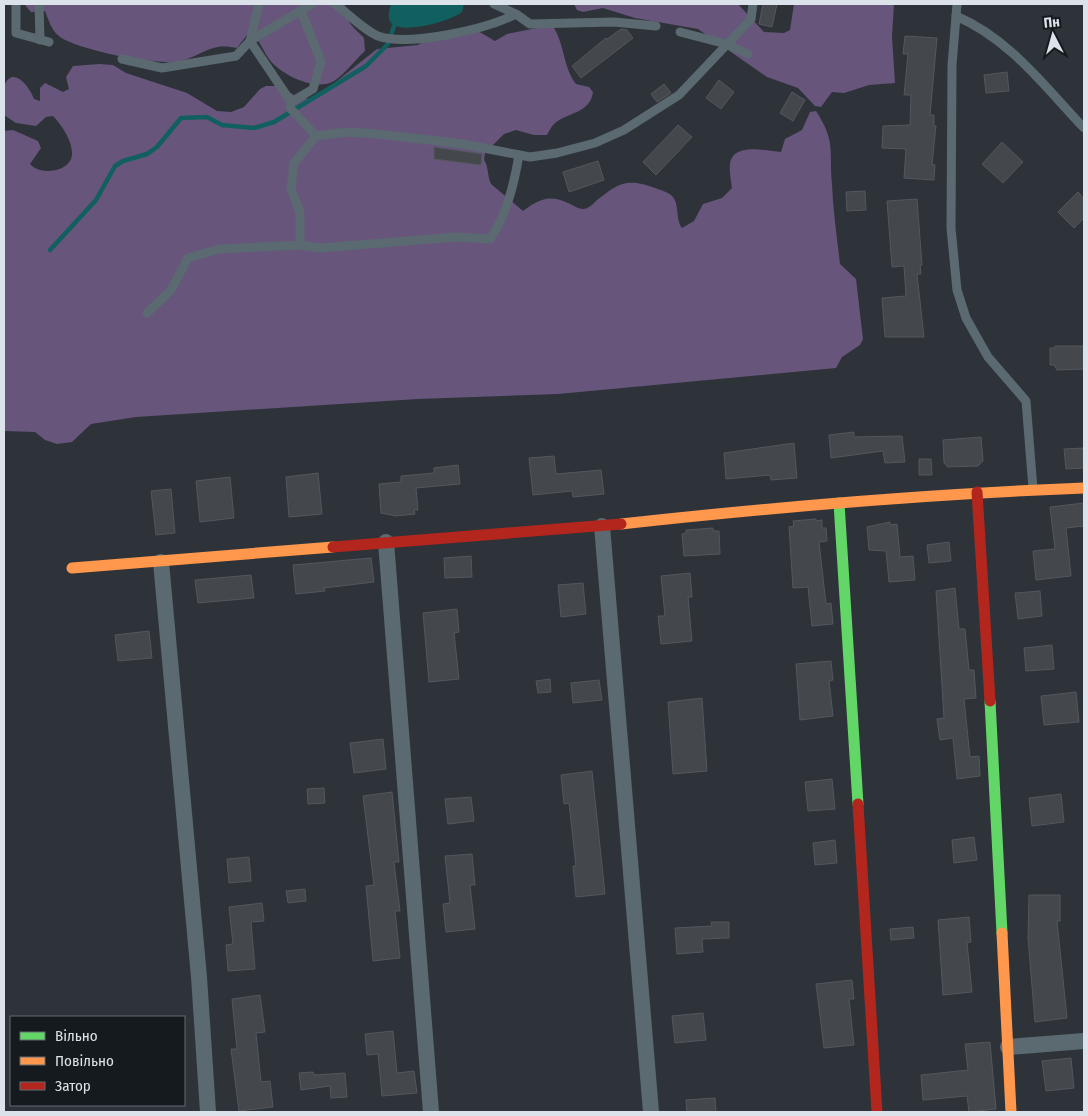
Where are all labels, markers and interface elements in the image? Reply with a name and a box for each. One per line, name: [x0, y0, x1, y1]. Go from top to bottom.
north arrow: [1028, 10, 1078, 60]
text: Пн: [1043, 13, 1060, 32]
legend: [10, 1016, 185, 1106]
text: Вільно: [55, 1027, 98, 1045]
text: Повільно: [55, 1052, 114, 1070]
text: Затор: [55, 1077, 91, 1095]

